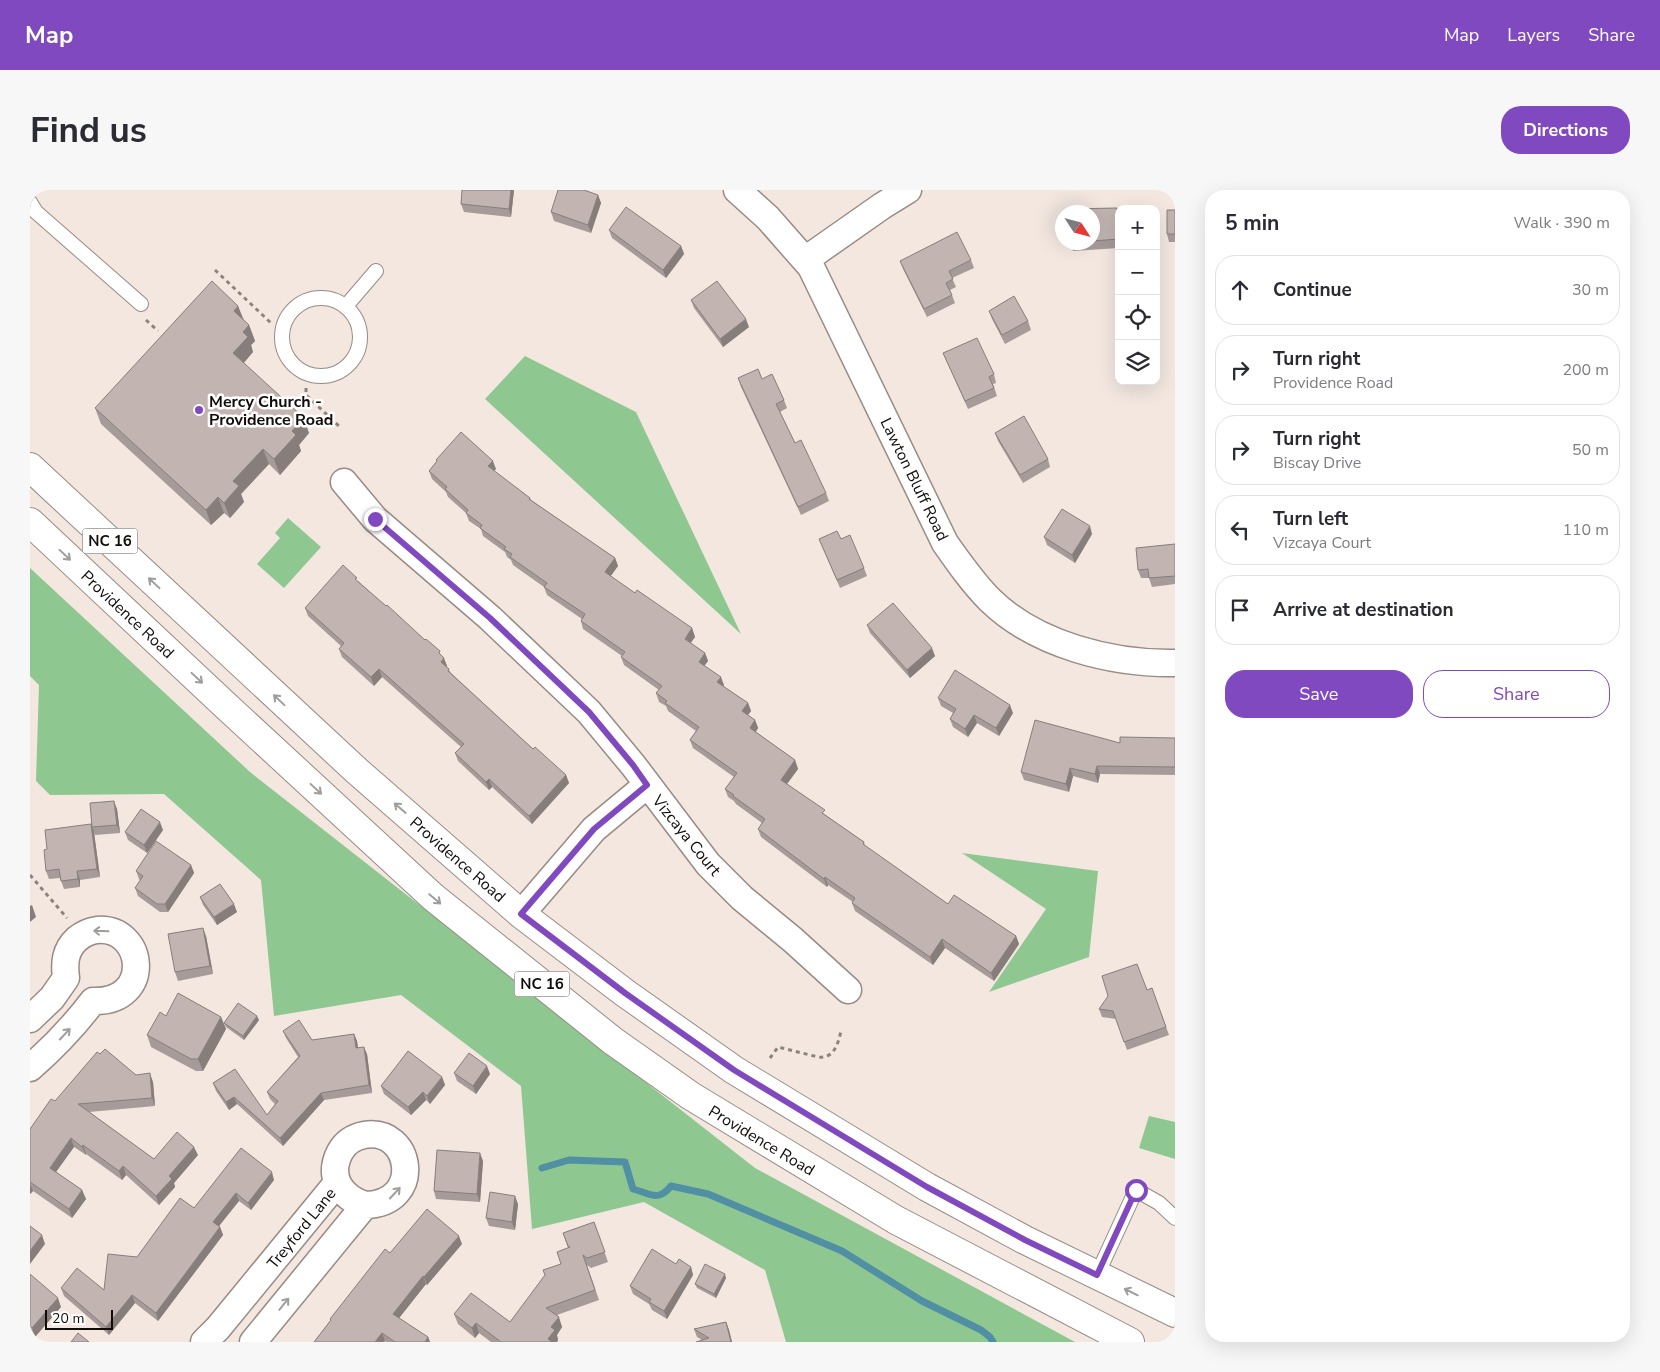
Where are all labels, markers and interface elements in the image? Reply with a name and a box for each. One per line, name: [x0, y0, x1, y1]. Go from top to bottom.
text: Map: [25, 19, 73, 51]
text: Map: [1444, 23, 1479, 47]
text: Layers: [1507, 23, 1560, 47]
text: Share: [1588, 23, 1635, 47]
button: Directions: [1501, 106, 1630, 154]
text: Find us: [30, 107, 147, 154]
north arrow: [1055, 205, 1100, 250]
map controls: [1115, 205, 1160, 385]
button: +: [1115, 205, 1160, 250]
text: 5 min: [1225, 209, 1279, 237]
text: Walk · 390 m: [1514, 212, 1610, 234]
button: −: [1115, 250, 1160, 295]
icon: ahead: [1226, 276, 1254, 304]
text: Continue: [1273, 277, 1352, 303]
text: 30 m: [1572, 279, 1609, 301]
button: locate: [1115, 295, 1160, 340]
button: layers: [1115, 340, 1160, 385]
text: Turn right: [1273, 346, 1360, 372]
icon: right: [1226, 356, 1254, 384]
text: 200 m: [1562, 359, 1609, 381]
text: Providence Road: [1273, 372, 1393, 394]
place label: Mercy Church - Providence Road: [209, 391, 333, 431]
marker: Mercy Church - Providence Road: [193, 404, 205, 416]
street label: Lawton Bluff Road: [875, 414, 953, 545]
text: Turn right: [1273, 426, 1360, 452]
icon: right: [1226, 436, 1254, 464]
text: 50 m: [1572, 439, 1609, 461]
text: Biscay Drive: [1273, 452, 1361, 474]
text: Turn left: [1273, 506, 1348, 532]
route end: [364, 508, 387, 531]
icon: left: [1226, 516, 1254, 544]
text: 110 m: [1562, 519, 1609, 541]
road number: NC 16: [82, 528, 138, 554]
text: Vizcaya Court: [1273, 532, 1371, 554]
one-way arrow: [59, 549, 72, 561]
street label: Providence Road: [76, 566, 179, 664]
one-way arrow: [147, 577, 160, 589]
icon: arrive: [1226, 596, 1254, 624]
text: Arrive at destination: [1273, 597, 1454, 623]
button: Save: [1225, 670, 1413, 718]
button: Share: [1423, 670, 1610, 718]
one-way arrow: [190, 672, 203, 684]
one-way arrow: [273, 694, 286, 705]
one-way arrow: [309, 783, 322, 795]
street label: Vizcaya Court: [646, 790, 726, 881]
one-way arrow: [393, 803, 406, 814]
street label: Providence Road: [405, 812, 510, 908]
one-way arrow: [429, 893, 442, 905]
one-way arrow: [93, 926, 110, 936]
road number: NC 16: [514, 972, 570, 996]
one-way arrow: [59, 1027, 71, 1040]
street label: Providence Road: [704, 1100, 819, 1181]
route start: [1125, 1179, 1148, 1202]
street label: Treyford Lane: [262, 1183, 341, 1274]
one-way arrow: [389, 1186, 401, 1199]
one-way arrow: [1124, 1286, 1139, 1296]
one-way arrow: [279, 1298, 290, 1311]
scale bar: [45, 1307, 112, 1330]
text: 20 m: [52, 1309, 84, 1328]

